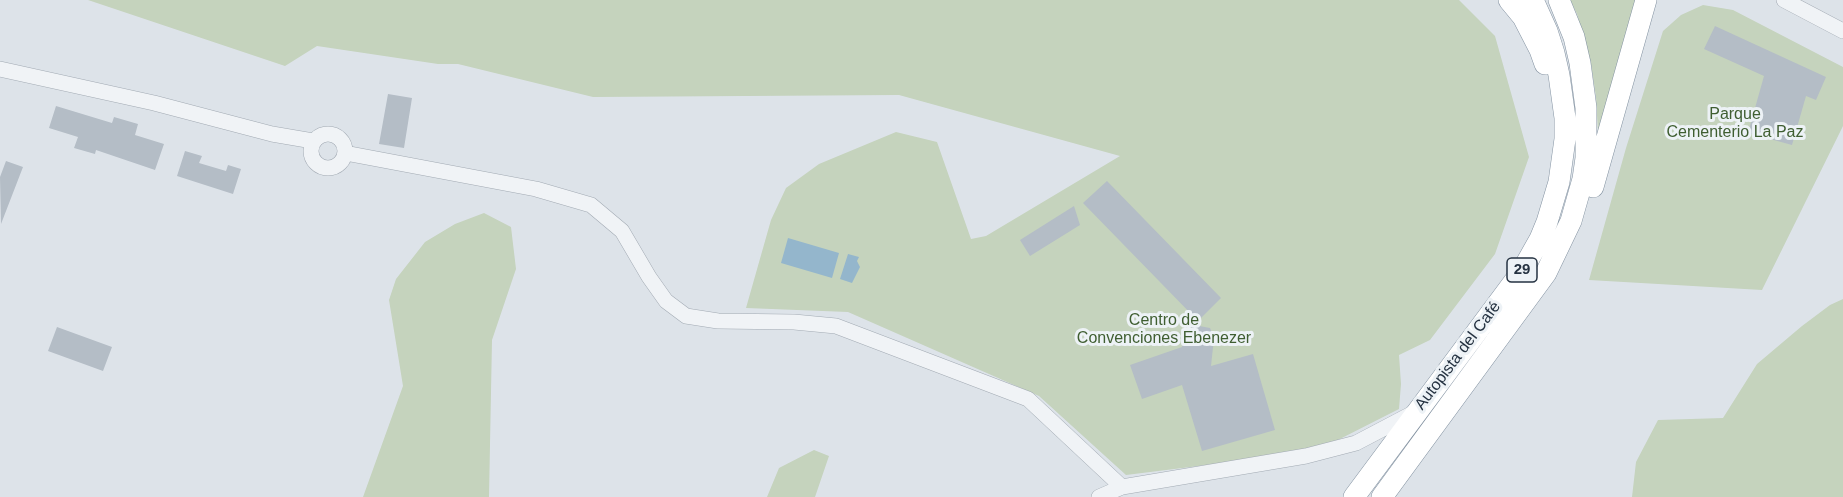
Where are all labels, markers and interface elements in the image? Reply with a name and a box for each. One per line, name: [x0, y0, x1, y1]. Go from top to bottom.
park label: Parque Cementerio La Paz: [1667, 105, 1803, 143]
road number: 29: [1507, 258, 1537, 282]
street label: Autopista del Café: [1411, 298, 1505, 414]
park label: Centro de Convenciones Ebenezer: [1077, 311, 1251, 349]

